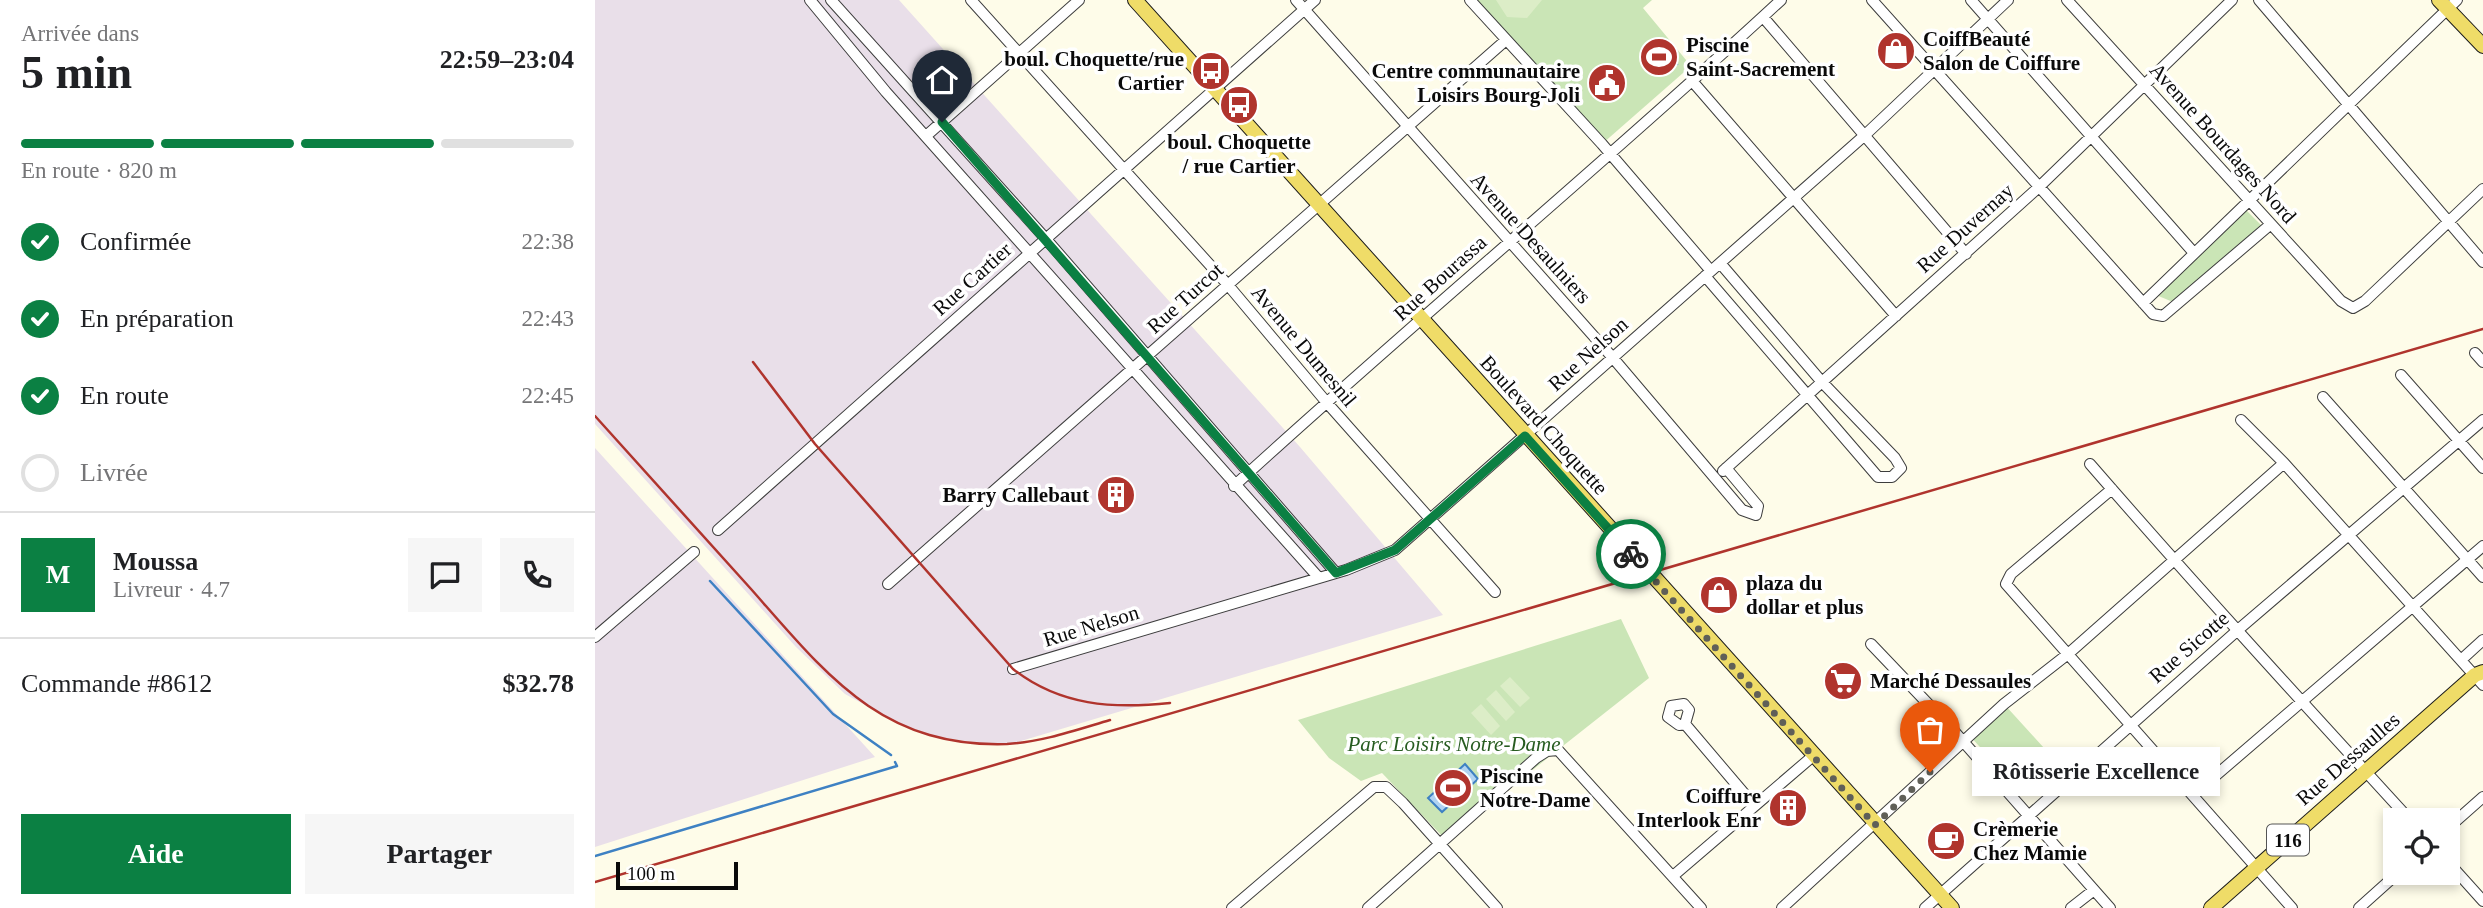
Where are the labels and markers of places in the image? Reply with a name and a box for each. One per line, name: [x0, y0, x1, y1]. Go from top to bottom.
place label: CoiffBeauté Salon de Coiffure: [1923, 27, 2080, 75]
shop icon: CoiffBeauté Salon de Coiffure: [1875, 30, 1917, 72]
place label: Piscine Saint-Sacrement: [1686, 33, 1835, 81]
sports icon: Piscine Saint-Sacrement: [1638, 36, 1680, 78]
place label: boul. Choquette/rue Cartier: [1004, 47, 1184, 95]
pin: [912, 50, 972, 122]
bus stop icon: boul. Choquette/rue Cartier: [1190, 50, 1232, 92]
place label: Centre communautaire Loisirs Bourg-Joli: [1371, 59, 1580, 107]
public building icon: Centre communautaire Loisirs Bourg-Joli: [1586, 62, 1628, 104]
bus stop icon: boul. Choquette / rue Cartier: [1218, 84, 1260, 126]
place label: boul. Choquette / rue Cartier: [1167, 130, 1311, 178]
building icon: Barry Callebaut: [1095, 474, 1137, 516]
place label: Barry Callebaut: [943, 483, 1089, 507]
place label: plaza du dollar et plus: [1746, 571, 1863, 619]
shop icon: plaza du dollar et plus: [1698, 574, 1740, 616]
supermarket icon: Marché Dessaules: [1822, 660, 1864, 702]
place label: Marché Dessaules: [1870, 669, 2031, 693]
pin: [1900, 700, 1960, 772]
callout: Rôtisserie Excellence: [1972, 748, 2221, 796]
place label: Piscine Notre-Dame: [1480, 764, 1590, 812]
sports icon: Piscine Notre-Dame: [1432, 767, 1474, 809]
place label: Coiffure Interlook Enr: [1637, 784, 1761, 832]
building icon: Coiffure Interlook Enr: [1767, 787, 1809, 829]
place label: Crèmerie Chez Mamie: [1973, 817, 2087, 865]
cafe icon: Crèmerie Chez Mamie: [1925, 820, 1967, 862]

